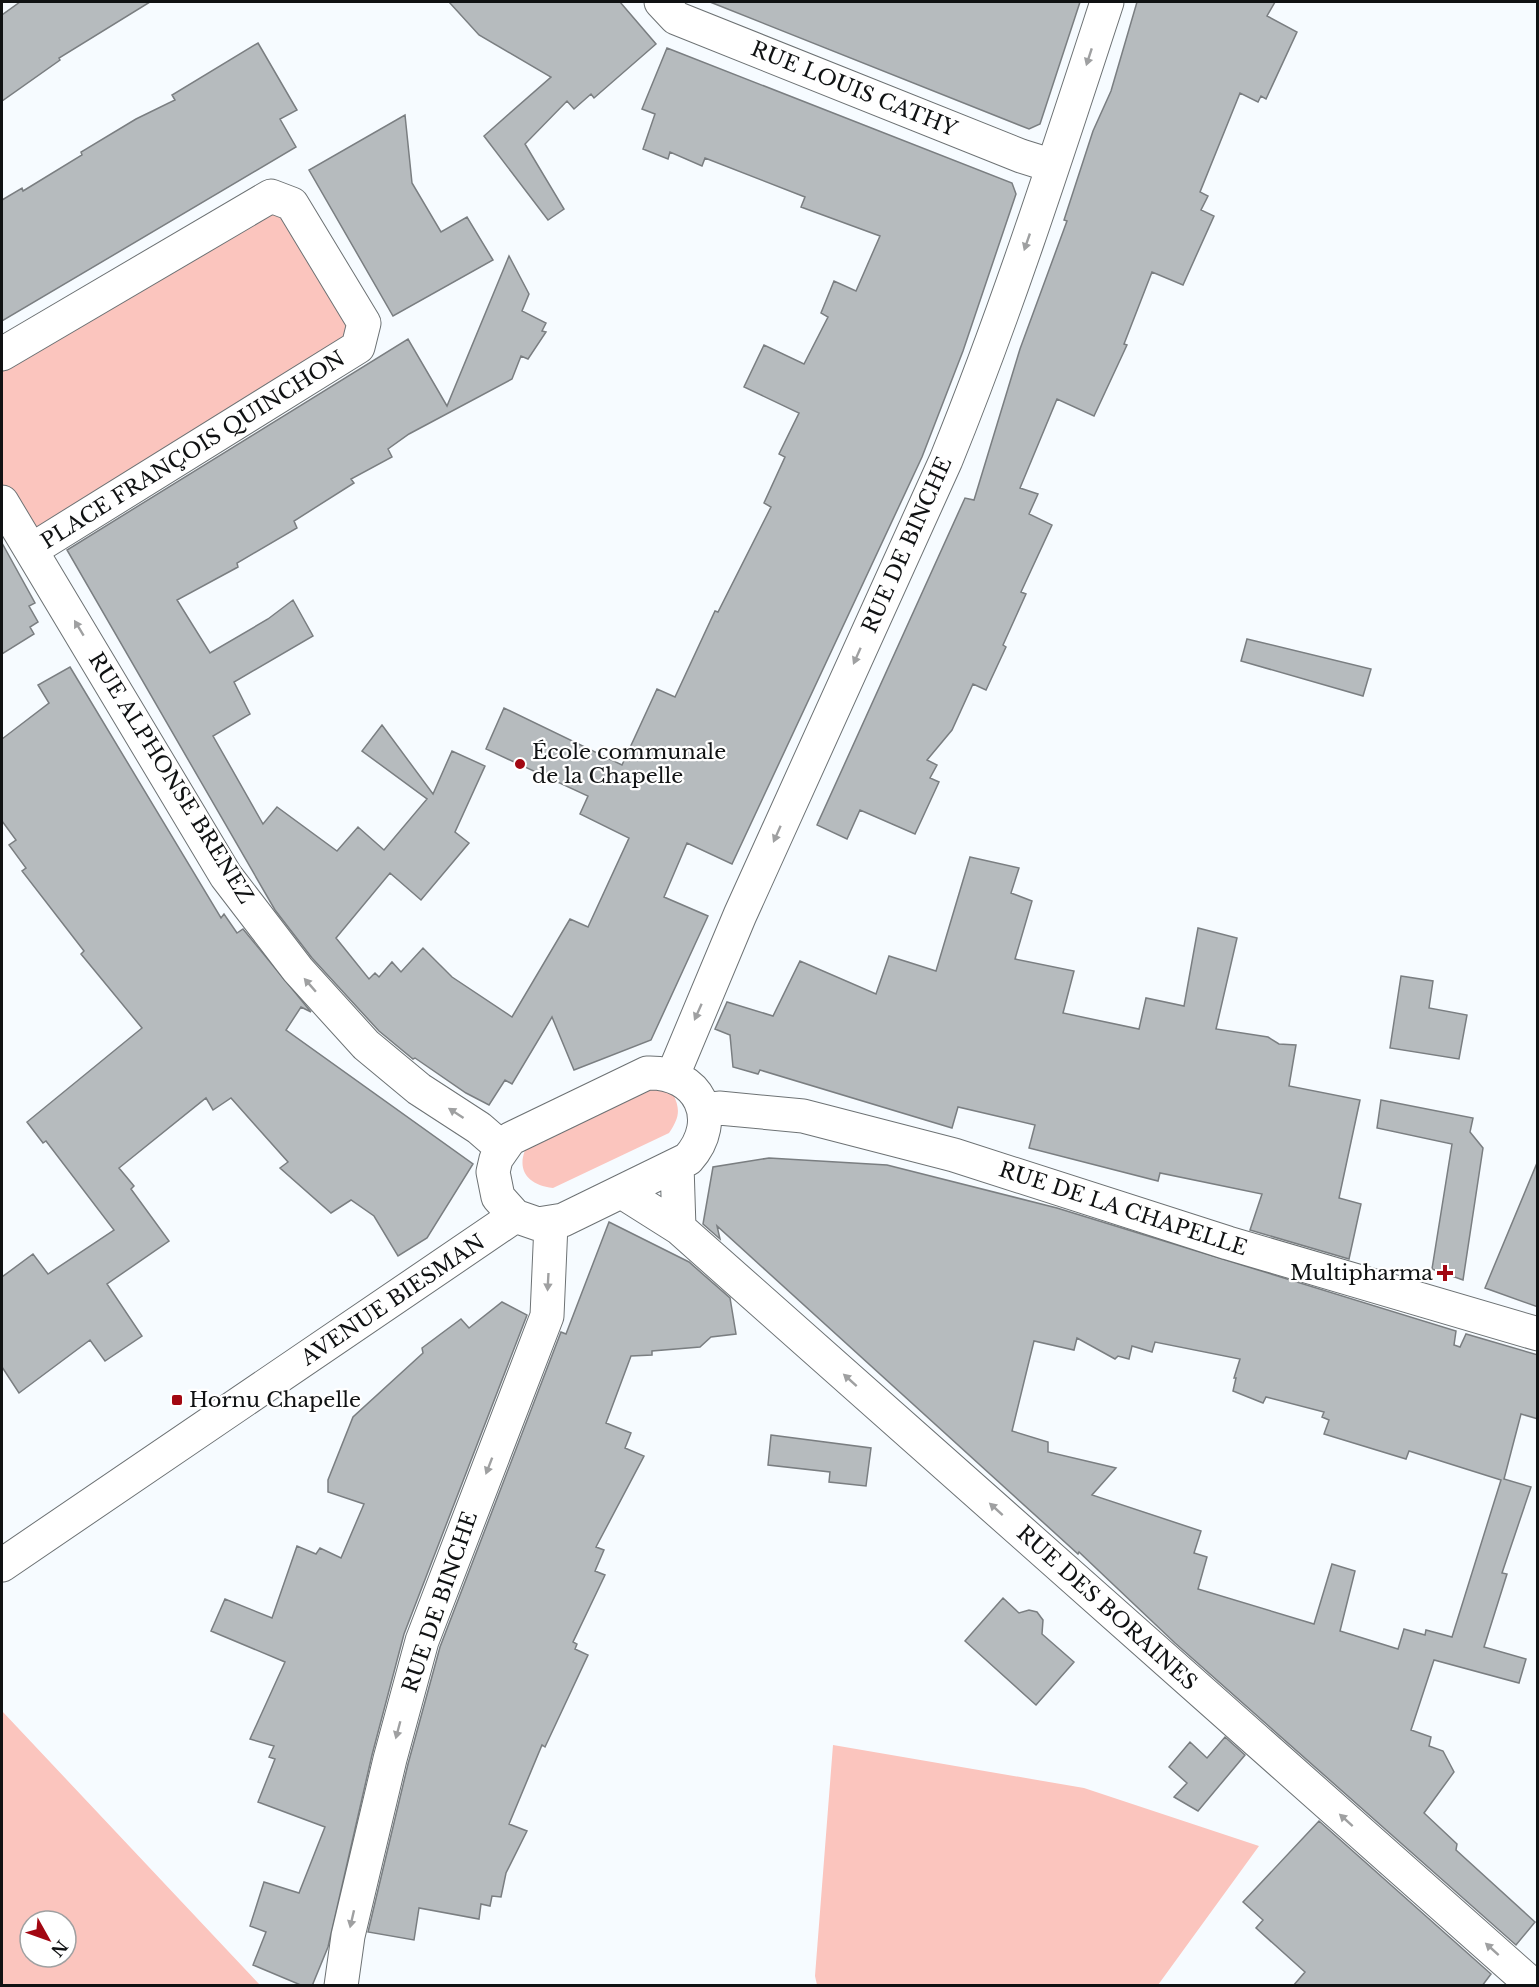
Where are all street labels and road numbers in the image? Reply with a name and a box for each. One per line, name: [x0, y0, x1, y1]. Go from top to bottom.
street label: RUE LOUIS CATHY: [747, 36, 961, 142]
street label: PLACE FRANÇOIS QUINCHON: [36, 345, 350, 555]
street label: RUE DE BINCHE: [856, 453, 958, 637]
street label: RUE ALPHONSE BRENEZ: [83, 648, 259, 908]
street label: RUE DE LA CHAPELLE: [996, 1157, 1250, 1261]
street label: AVENUE BIESMAN: [295, 1229, 490, 1372]
street label: RUE DE BINCHE: [397, 1508, 483, 1696]
street label: RUE DES BORAINES: [1012, 1520, 1202, 1696]

